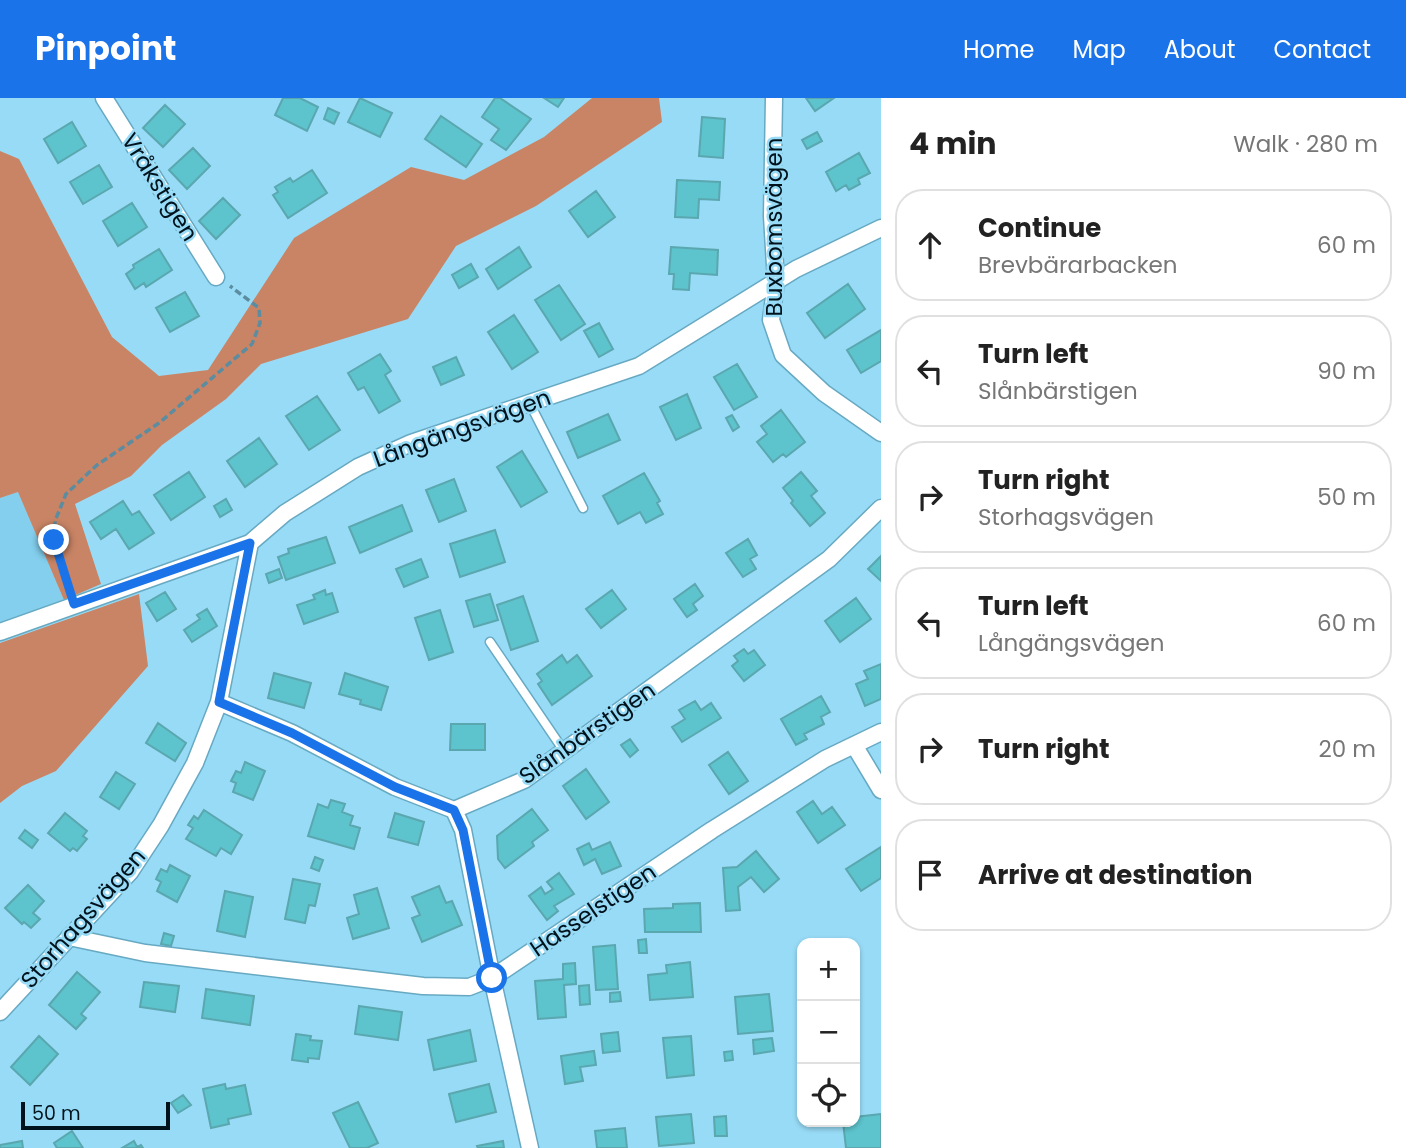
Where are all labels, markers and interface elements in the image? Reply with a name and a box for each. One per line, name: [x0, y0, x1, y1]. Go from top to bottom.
text: Pinpoint: [35, 25, 176, 72]
text: Home: [963, 33, 1035, 66]
text: Map: [1073, 33, 1126, 66]
text: About: [1164, 33, 1235, 66]
text: Contact: [1273, 33, 1371, 66]
text: 4 min: [909, 122, 997, 165]
street label: Vråkstigen: [114, 127, 206, 247]
text: Walk · 280 m: [1233, 128, 1378, 160]
street label: Buxbomsvägen: [758, 138, 790, 316]
text: Continue: [978, 210, 1101, 246]
icon: ahead: [911, 226, 949, 264]
text: 60 m: [1317, 229, 1376, 261]
text: Brevbärarbacken: [978, 249, 1178, 281]
text: Turn left: [978, 336, 1089, 372]
icon: left: [911, 352, 949, 390]
text: 90 m: [1317, 355, 1376, 387]
text: Slånbärstigen: [978, 375, 1138, 407]
street label: Långängsvägen: [369, 381, 555, 475]
text: Turn right: [978, 462, 1110, 498]
icon: right: [911, 478, 949, 516]
text: 50 m: [1317, 481, 1376, 513]
text: Storhagsvägen: [978, 501, 1154, 533]
route end: [38, 524, 69, 555]
text: Turn left: [978, 588, 1089, 624]
icon: left: [911, 604, 949, 642]
text: 60 m: [1317, 607, 1376, 639]
text: Långängsvägen: [978, 627, 1165, 659]
street label: Slånbärstigen: [512, 674, 662, 792]
icon: right: [911, 730, 949, 768]
text: Turn right: [978, 731, 1110, 767]
text: 20 m: [1318, 733, 1376, 765]
street label: Storhagsvägen: [13, 841, 153, 995]
street label: Hasselstigen: [524, 856, 662, 964]
icon: arrive: [911, 856, 949, 894]
text: Arrive at destination: [978, 857, 1253, 893]
map controls: [797, 938, 860, 1127]
button: +: [797, 938, 860, 1001]
route start: [476, 962, 507, 993]
button: −: [797, 1001, 860, 1064]
button: locate: [797, 1064, 860, 1127]
scale bar: [21, 1099, 170, 1131]
text: 50 m: [32, 1100, 81, 1127]

